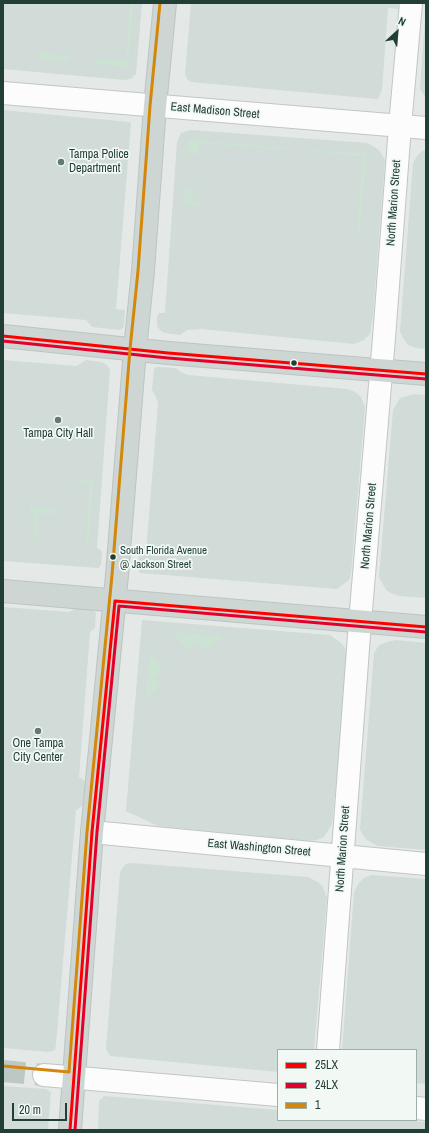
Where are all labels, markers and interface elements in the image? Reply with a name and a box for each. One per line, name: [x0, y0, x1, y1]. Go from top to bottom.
north arrow: [377, 12, 417, 52]
text: N: [396, 13, 408, 29]
street label: East Madison Street: [170, 100, 260, 122]
place label: Tampa Police Department: [69, 148, 129, 176]
marker: Tampa Police Department: [56, 157, 66, 167]
street label: North Marion Street: [384, 159, 404, 247]
unlabelled marker: [289, 358, 299, 368]
marker: Tampa City Hall: [53, 415, 63, 425]
place label: Tampa City Hall: [23, 427, 93, 441]
street label: North Marion Street: [358, 482, 380, 570]
place label: South Florida Avenue @ Jackson Street: [120, 544, 207, 570]
marker: South Florida Avenue @ Jackson Street: [108, 552, 118, 562]
marker: One Tampa City Center: [33, 726, 43, 736]
place label: One Tampa City Center: [12, 737, 64, 765]
street label: North Marion Street: [333, 805, 353, 893]
street label: East Washington Street: [207, 836, 311, 860]
legend: [277, 1049, 417, 1121]
text: 25LX: [315, 1057, 338, 1073]
text: 24LX: [315, 1077, 338, 1093]
scale bar: [14, 1095, 69, 1121]
text: 1: [315, 1097, 320, 1113]
text: 20 m: [19, 1102, 41, 1118]

